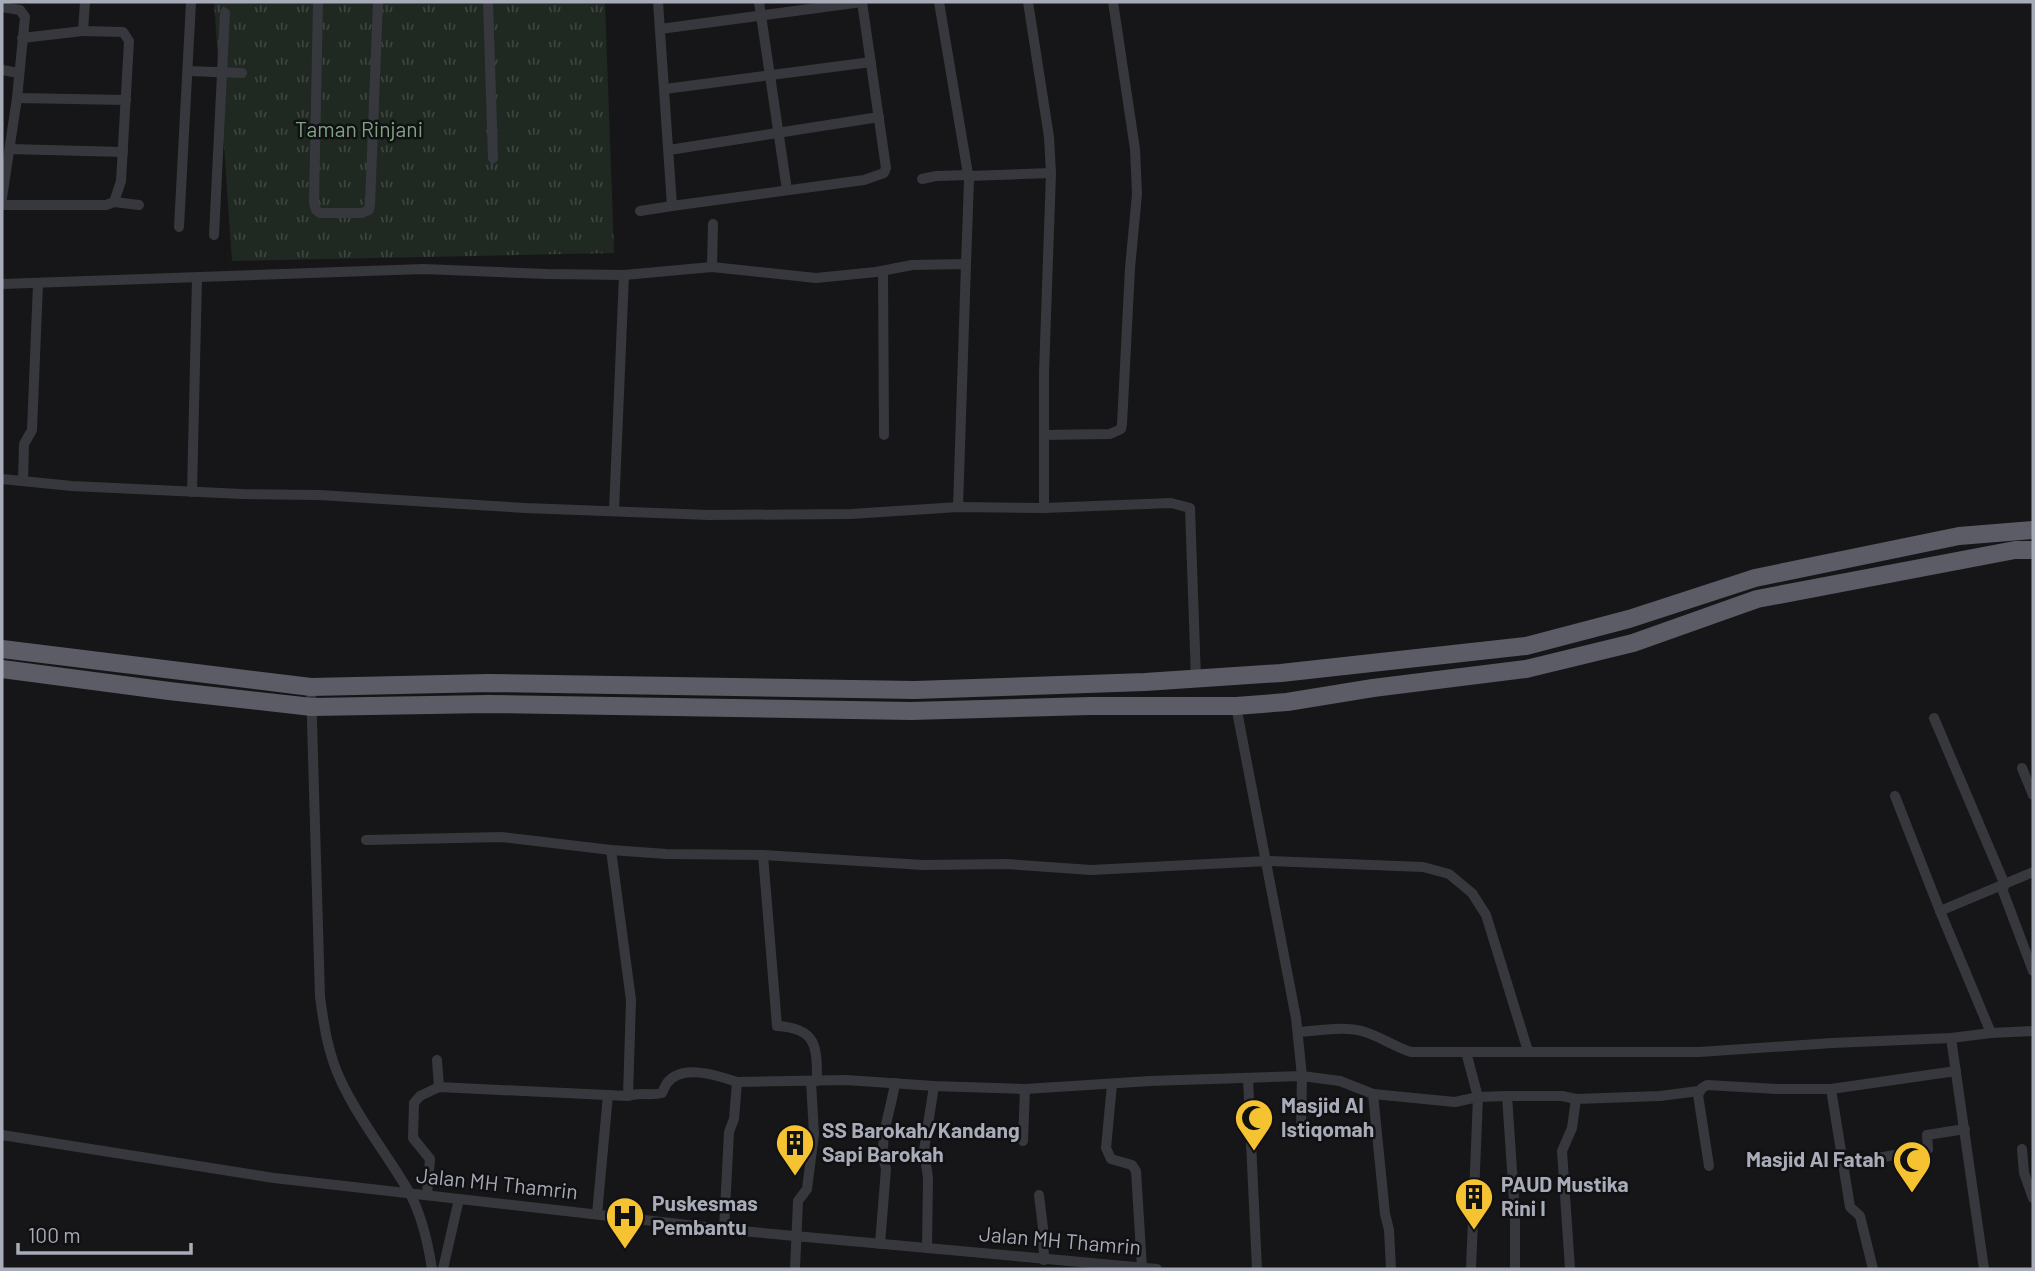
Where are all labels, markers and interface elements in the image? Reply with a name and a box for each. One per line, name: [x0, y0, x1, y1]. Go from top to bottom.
park label: Taman Rinjani: [295, 116, 423, 141]
place label: Masjid Al Istiqomah: [1281, 1092, 1374, 1141]
mosque icon: Masjid Al Istiqomah: [1233, 1097, 1275, 1152]
place label: SS Barokah/Kandang Sapi Barokah: [822, 1117, 1020, 1166]
building icon: SS Barokah/Kandang Sapi Barokah: [774, 1122, 816, 1177]
mosque icon: Masjid Al Fatah: [1891, 1139, 1933, 1194]
place label: Masjid Al Fatah: [1746, 1146, 1885, 1171]
street label: Jalan MH Thamrin: [415, 1162, 579, 1203]
place label: PAUD Mustika Rini I: [1501, 1171, 1629, 1220]
building icon: PAUD Mustika Rini I: [1453, 1176, 1495, 1231]
place label: Puskesmas Pembantu: [652, 1190, 758, 1239]
hospital icon: Puskesmas Pembantu: [604, 1195, 646, 1250]
scale bar: [18, 1212, 191, 1256]
street label: Jalan MH Thamrin: [978, 1220, 1142, 1259]
text: 100 m: [28, 1222, 81, 1247]

